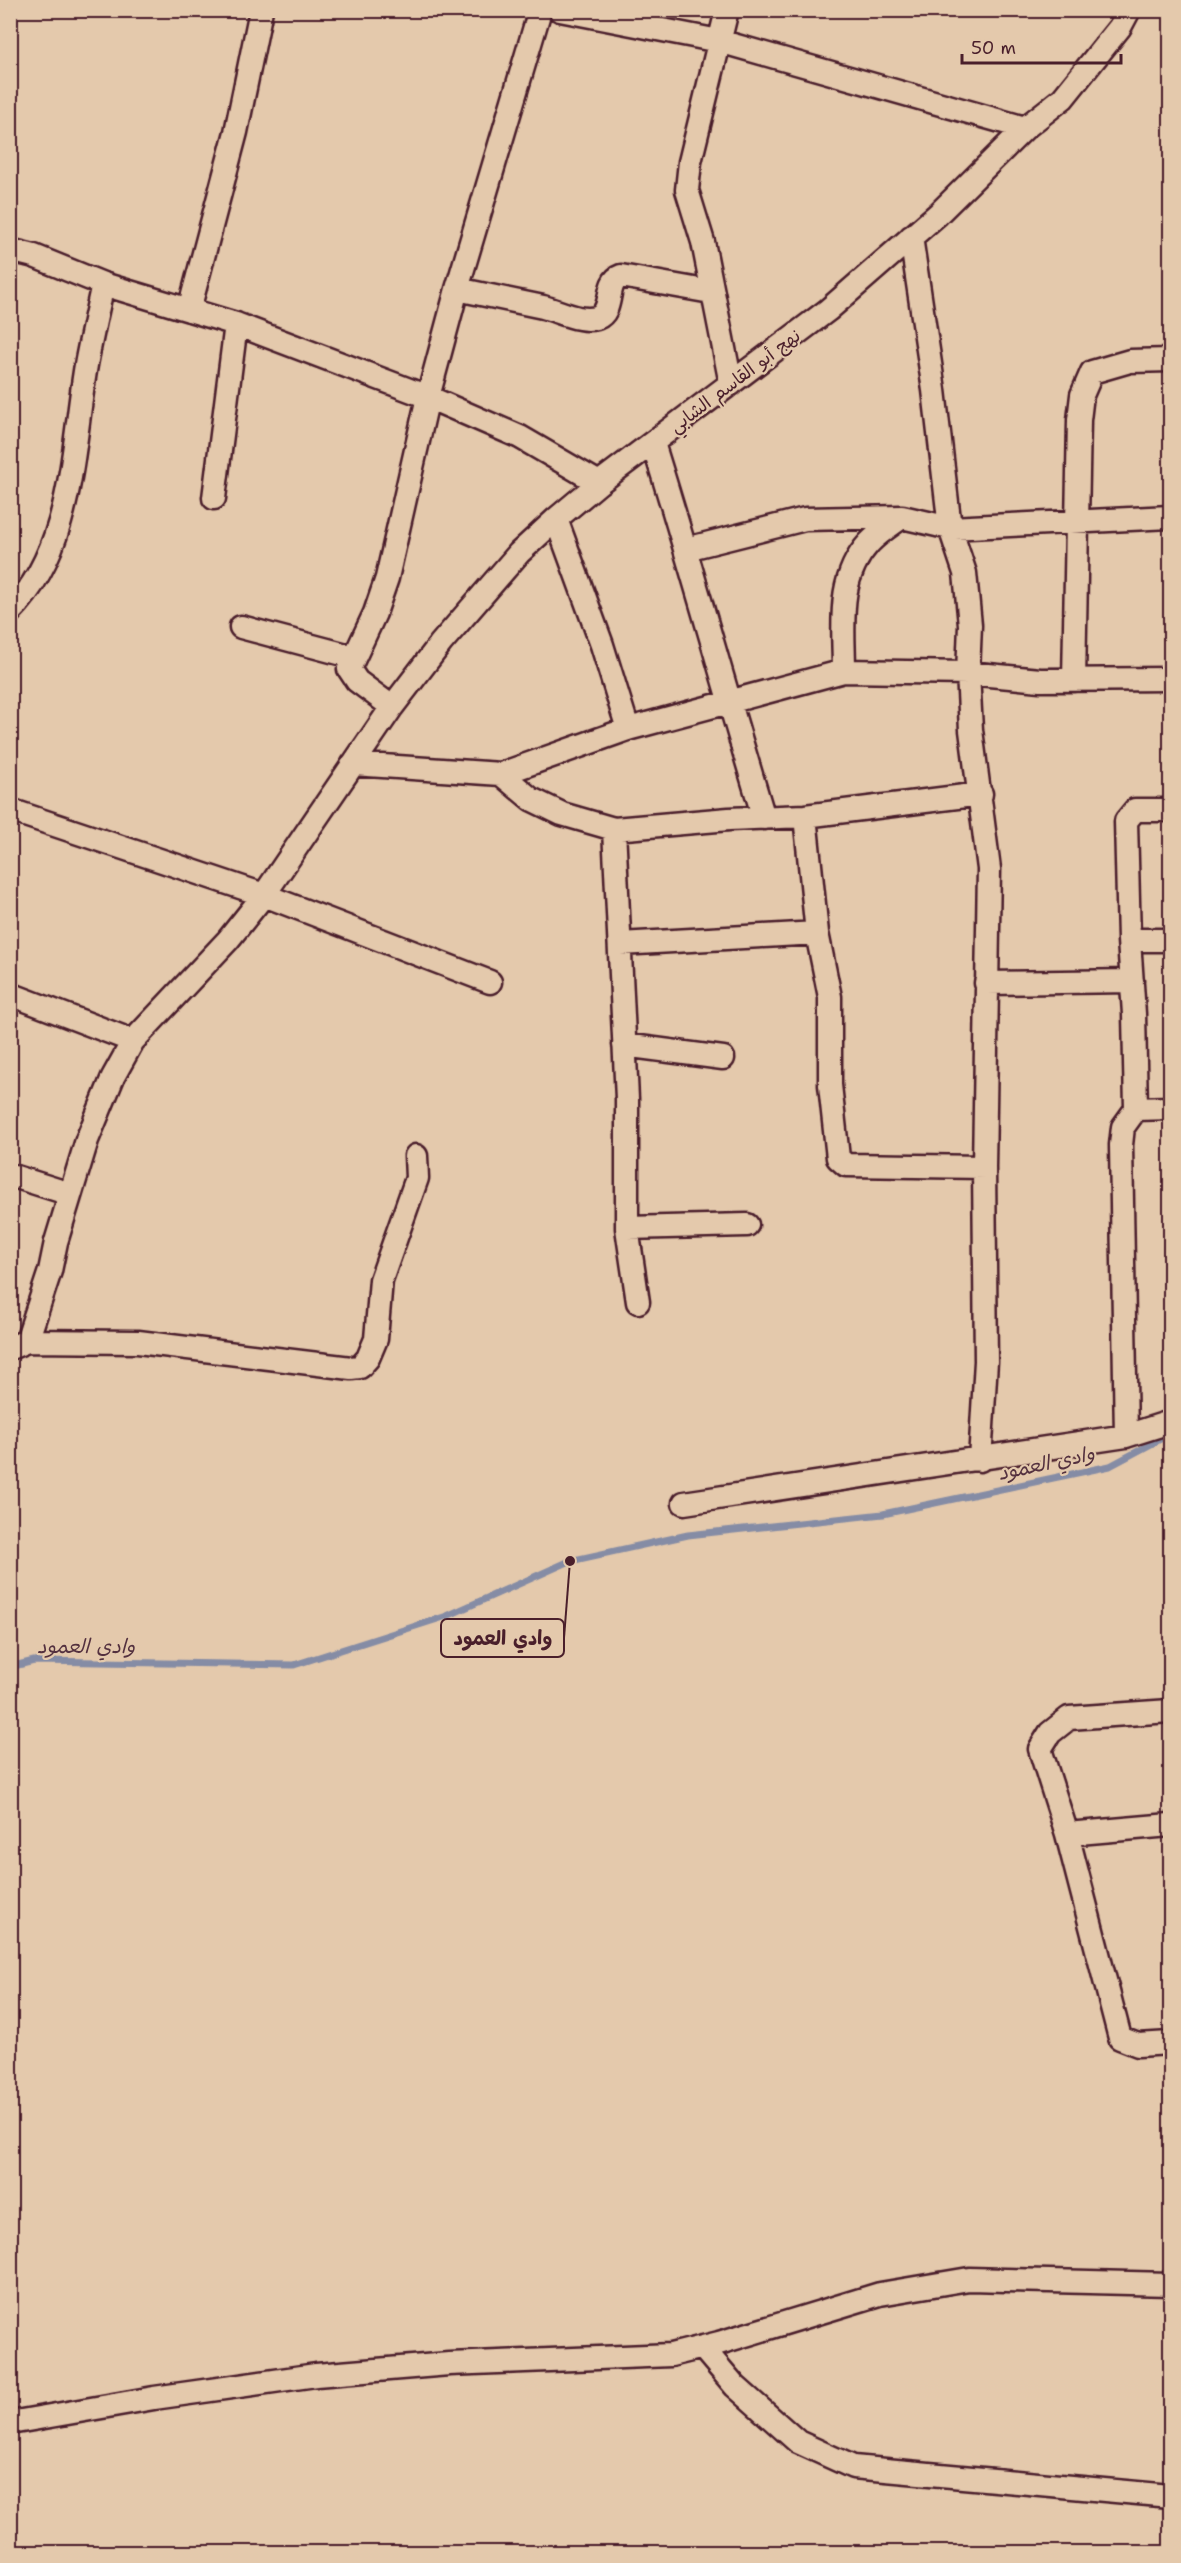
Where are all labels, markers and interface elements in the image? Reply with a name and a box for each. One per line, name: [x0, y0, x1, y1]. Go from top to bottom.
scale bar: [962, 27, 1121, 65]
text: 50 m: [971, 36, 1016, 60]
street label: نهج أبو القاسم الشابي: [664, 324, 808, 442]
water label: وادي العمود: [995, 1440, 1098, 1488]
callout: وادي العمود: [441, 1619, 564, 1657]
text: وادي العمود: [453, 1625, 553, 1654]
water label: وادي العمود: [37, 1633, 136, 1661]

